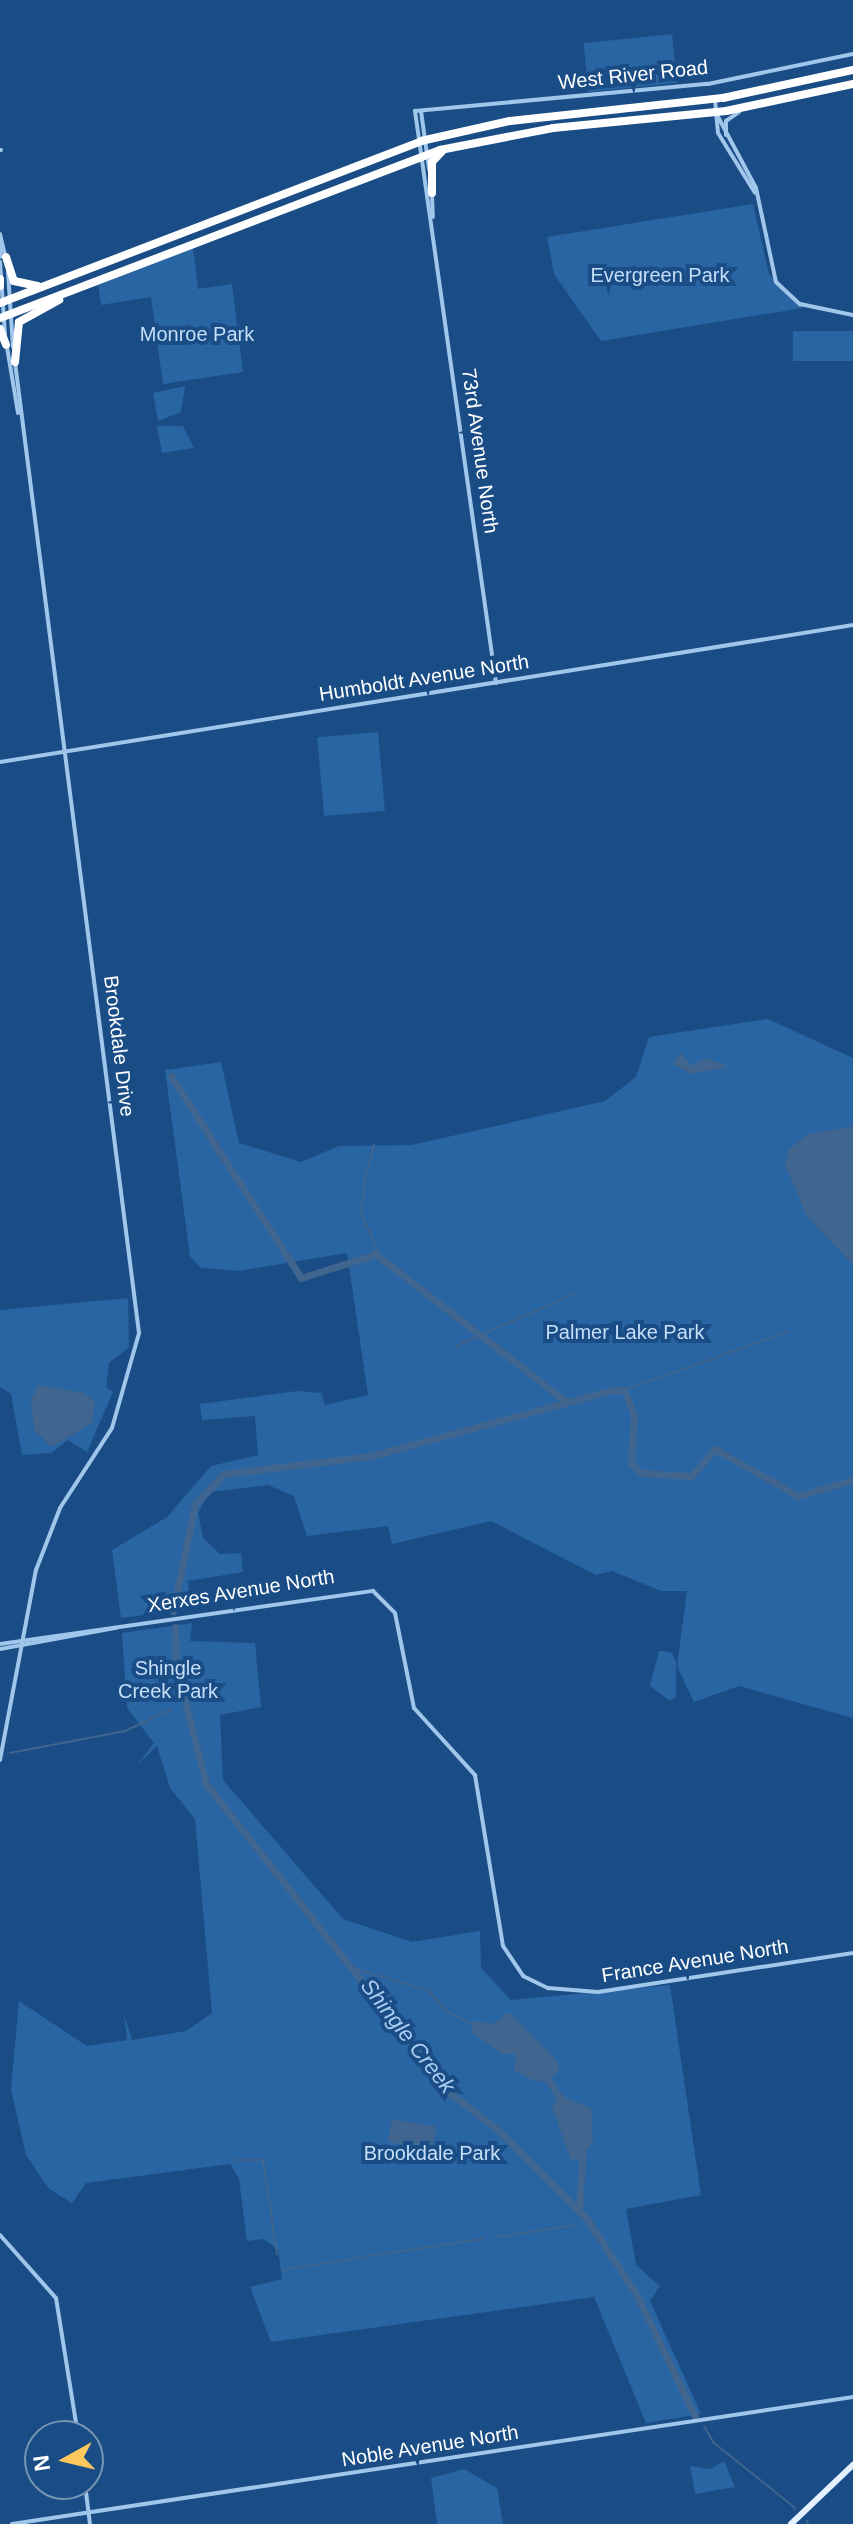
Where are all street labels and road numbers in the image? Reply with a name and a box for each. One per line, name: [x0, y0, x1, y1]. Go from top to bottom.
street label: West River Road: [557, 55, 709, 95]
street label: 73rd Avenue North: [456, 366, 504, 536]
street label: Humboldt Avenue North: [317, 649, 531, 707]
street label: Brookdale Drive: [98, 974, 140, 1118]
street label: Xerxes Avenue North: [145, 1564, 337, 1618]
street label: France Avenue North: [599, 1934, 791, 1988]
street label: Noble Avenue North: [339, 2420, 521, 2472]

